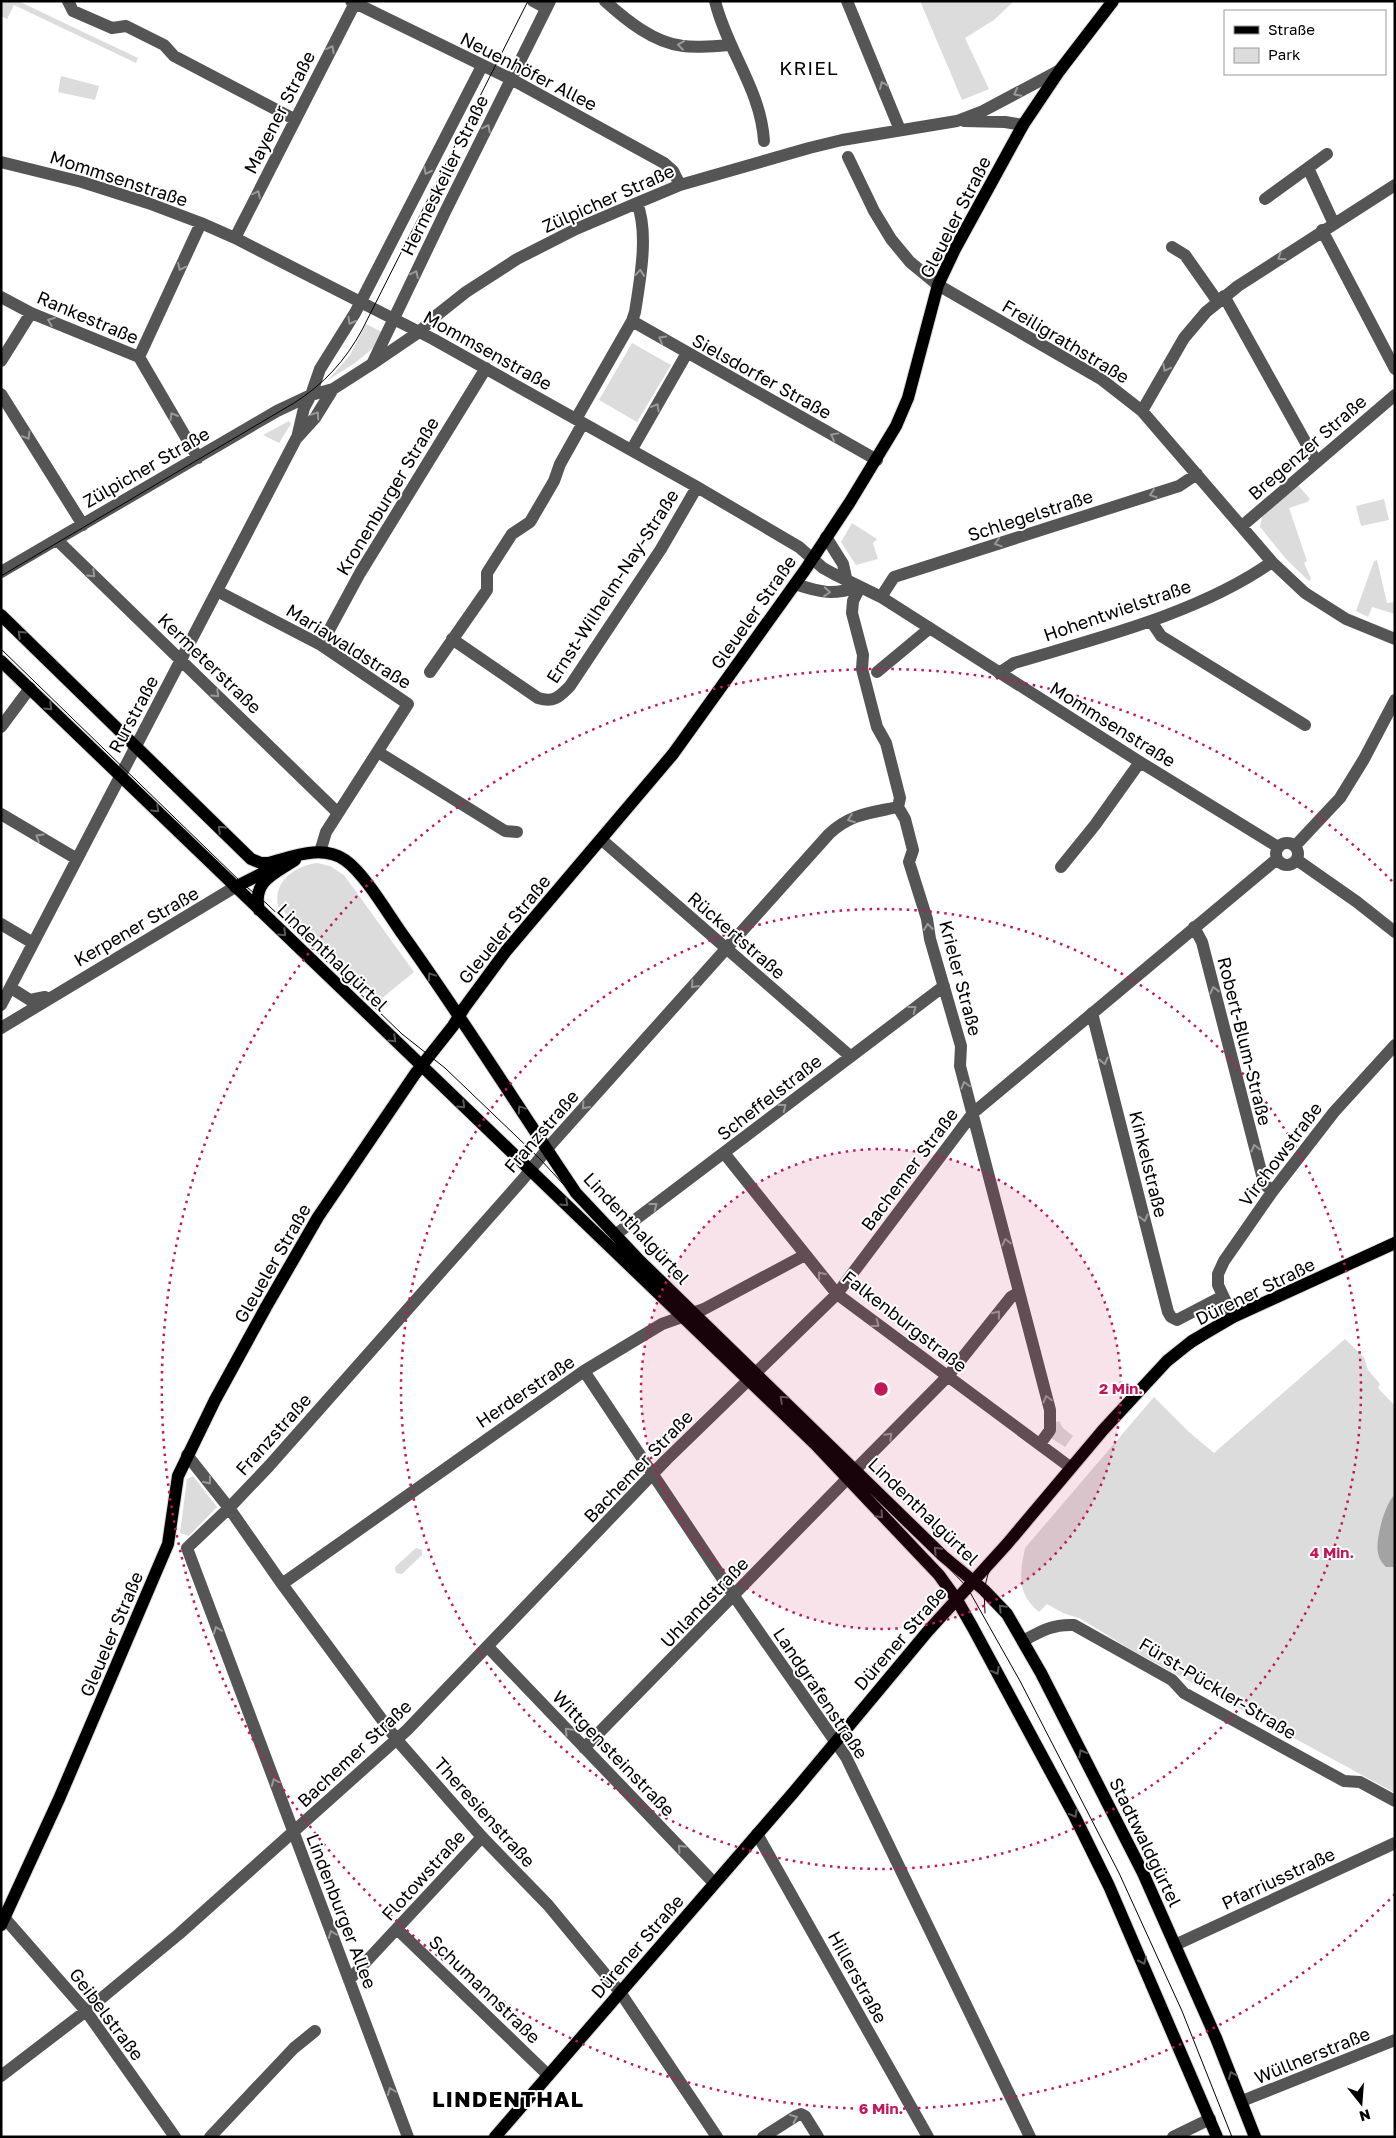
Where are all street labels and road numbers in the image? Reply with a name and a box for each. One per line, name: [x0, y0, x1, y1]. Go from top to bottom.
street label: Neuenhöfer Allee: [457, 27, 601, 115]
street label: Mayener Straße: [239, 47, 319, 177]
street label: Hermeskeiler Straße: [396, 91, 492, 259]
street label: Mommsenstraße: [47, 145, 191, 211]
street label: Gleueler Straße: [915, 152, 995, 282]
street label: Zülpicher Straße: [539, 159, 677, 237]
street label: Rankestraße: [34, 286, 142, 348]
street label: Freiligrathstraße: [999, 294, 1133, 388]
street label: Mommsenstraße: [420, 306, 556, 394]
street label: Sielsdorfer Straße: [688, 329, 836, 423]
street label: Bregenzer Straße: [1243, 390, 1371, 504]
street label: Kronenburger Straße: [331, 413, 443, 579]
street label: Zülpicher Straße: [79, 422, 213, 512]
street label: Schlegelstraße: [965, 484, 1095, 546]
street label: Ernst-Wilhelm-Nay-Straße: [541, 485, 683, 687]
street label: Gleueler Straße: [706, 551, 800, 673]
street label: Hohentwielstraße: [1040, 574, 1194, 646]
street label: Mariawaldstraße: [282, 599, 416, 693]
street label: Kermeterstraße: [154, 608, 266, 718]
street label: Rurstraße: [103, 672, 163, 756]
street label: Mommsenstraße: [1046, 677, 1180, 771]
street label: Gleueler Straße: [453, 870, 555, 988]
street label: Kerpener Straße: [70, 881, 202, 971]
street label: Rückertstraße: [684, 887, 790, 983]
street label: Lindenthalgürtel: [273, 899, 393, 1016]
street label: Krieler Straße: [935, 918, 987, 1038]
street label: Robert-Blum-Straße: [1213, 954, 1277, 1128]
street label: Scheffelstraße: [712, 1049, 826, 1145]
street label: Franzstraße: [499, 1085, 583, 1177]
street label: Virchowstraße: [1234, 1098, 1326, 1210]
street label: Bachemer Straße: [856, 1103, 962, 1235]
street label: Kinkelstraße: [1125, 1108, 1173, 1220]
street label: Lindenthalgürtel: [579, 1167, 695, 1289]
street label: Gleueler Straße: [229, 1200, 315, 1326]
street label: Dürener Straße: [1192, 1253, 1318, 1329]
street label: Falkenburgstraße: [838, 1266, 972, 1376]
street label: Herderstraße: [472, 1350, 578, 1432]
street label: Franzstraße: [230, 1389, 316, 1479]
street label: Bachemer Straße: [579, 1405, 697, 1527]
street label: Lindenthalgürtel: [864, 1453, 984, 1570]
street label: Uhlandstraße: [655, 1552, 753, 1652]
street label: Gleueler Straße: [75, 1568, 147, 1700]
street label: Dürener Straße: [849, 1582, 951, 1694]
street label: Landgrafenstraße: [769, 1623, 873, 1763]
street label: Fürst-Pückler-Straße: [1135, 1632, 1301, 1744]
street label: Wittgensteinstraße: [548, 1685, 680, 1821]
street label: Bachemer Straße: [292, 1695, 416, 1811]
street label: Theresienstraße: [430, 1752, 540, 1872]
street label: Stadtwaldgürtel: [1105, 1774, 1187, 1910]
street label: Flotowstraße: [377, 1825, 469, 1925]
street label: Lindenburger Allee: [302, 1830, 382, 1992]
street label: Pfarriusstraße: [1218, 1842, 1338, 1914]
street label: Dürener Straße: [586, 1890, 688, 2002]
street label: Hillerstraße: [824, 1927, 892, 2027]
street label: Schumannstraße: [425, 1930, 545, 2048]
street label: Geibelstraße: [65, 1964, 149, 2064]
street label: Wüllnerstraße: [1251, 2022, 1373, 2088]

